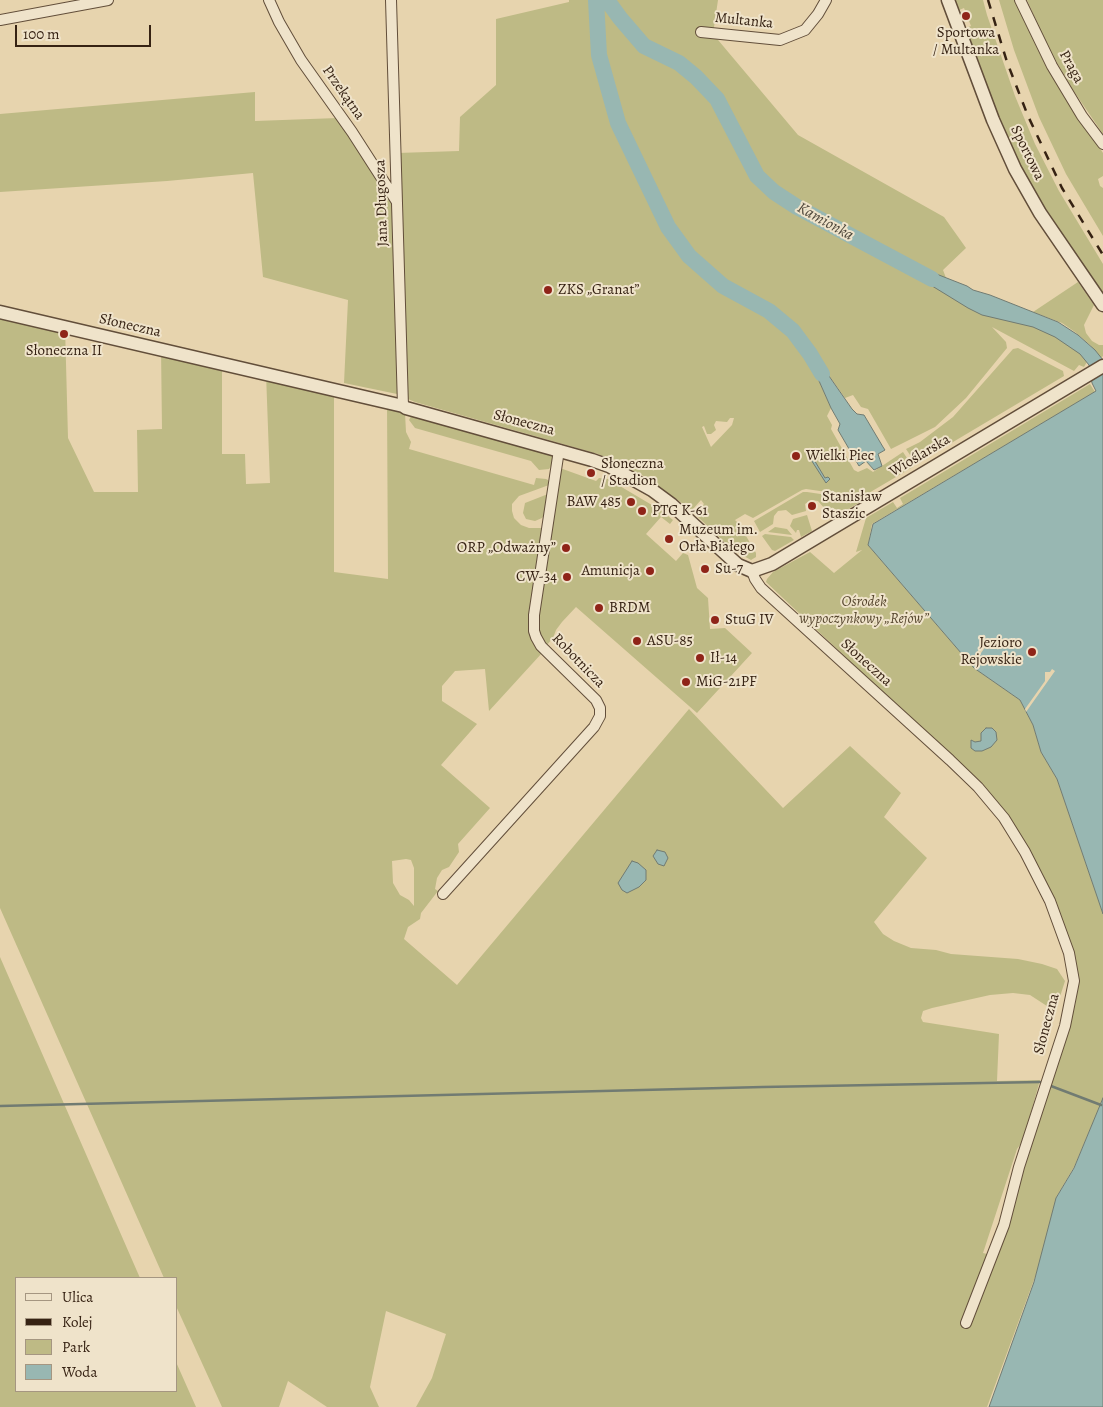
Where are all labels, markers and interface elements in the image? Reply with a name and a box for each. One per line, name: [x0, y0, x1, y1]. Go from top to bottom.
street label: Multanka: [714, 9, 774, 33]
marker: Sportowa / Multanka: [960, 10, 972, 22]
scale bar: [18, 15, 154, 47]
text: 100 m: [23, 24, 60, 44]
place label: Sportowa / Multanka: [933, 24, 999, 59]
street label: Praga: [1055, 47, 1087, 87]
street label: Przekątna: [318, 63, 368, 123]
street label: Sportowa: [1006, 123, 1048, 183]
street label: Jana Długosza: [371, 159, 393, 247]
water label: Kamionka: [794, 199, 856, 245]
place label: ZKS „Granat”: [558, 281, 639, 299]
marker: ZKS „Granat”: [542, 284, 554, 296]
street label: Słoneczna: [97, 310, 163, 342]
marker: Słoneczna II: [58, 328, 70, 340]
place label: Słoneczna II: [26, 342, 102, 360]
street label: Słoneczna: [491, 406, 557, 440]
street label: Wioślarska: [886, 431, 954, 481]
place label: Wielki Piec: [806, 447, 874, 465]
marker: Wielki Piec: [790, 450, 802, 462]
place label: Słoneczna / Stadion: [601, 455, 664, 490]
marker: Słoneczna / Stadion: [585, 467, 597, 479]
place label: Stanisław Staszic: [822, 488, 882, 523]
place label: BAW 485: [566, 493, 621, 511]
marker: BAW 485: [625, 496, 637, 508]
marker: Stanisław Staszic: [806, 500, 818, 512]
place label: PTG K-61: [652, 502, 708, 520]
marker: PTG K-61: [636, 505, 648, 517]
place label: Muzeum im. Orła Białego: [679, 521, 758, 556]
marker: Muzeum im. Orła Białego: [663, 533, 675, 545]
place label: ORP „Odważny”: [457, 539, 556, 557]
marker: ORP „Odważny”: [560, 542, 572, 554]
place label: Su-7: [715, 560, 743, 578]
place label: Amunicja: [581, 562, 640, 580]
marker: Su-7: [699, 563, 711, 575]
marker: Amunicja: [644, 565, 656, 577]
place label: CW-34: [516, 568, 557, 586]
marker: CW-34: [561, 571, 573, 583]
park label: Ośrodek wypoczynkowy „Rejów”: [799, 593, 929, 628]
place label: BRDM: [609, 599, 650, 617]
marker: BRDM: [593, 602, 605, 614]
place label: StuG IV: [725, 611, 774, 629]
marker: StuG IV: [709, 614, 721, 626]
street label: Robotnicza: [548, 630, 608, 692]
place label: ASU-85: [647, 632, 693, 650]
place label: Jezioro Rejowskie: [961, 634, 1022, 669]
marker: ASU-85: [631, 635, 643, 647]
street label: Słoneczna: [837, 635, 895, 691]
marker: Jezioro Rejowskie: [1026, 646, 1038, 658]
place label: Ił-14: [710, 649, 737, 667]
marker: Ił-14: [694, 652, 706, 664]
place label: MiG-21PF: [696, 673, 757, 691]
marker: MiG-21PF: [680, 676, 692, 688]
street label: Słoneczna: [1030, 991, 1064, 1057]
legend: [15, 1277, 178, 1392]
text: Ulica: [62, 1287, 93, 1307]
text: Kolej: [62, 1312, 93, 1332]
text: Park: [62, 1337, 90, 1357]
text: Woda: [62, 1362, 97, 1382]

